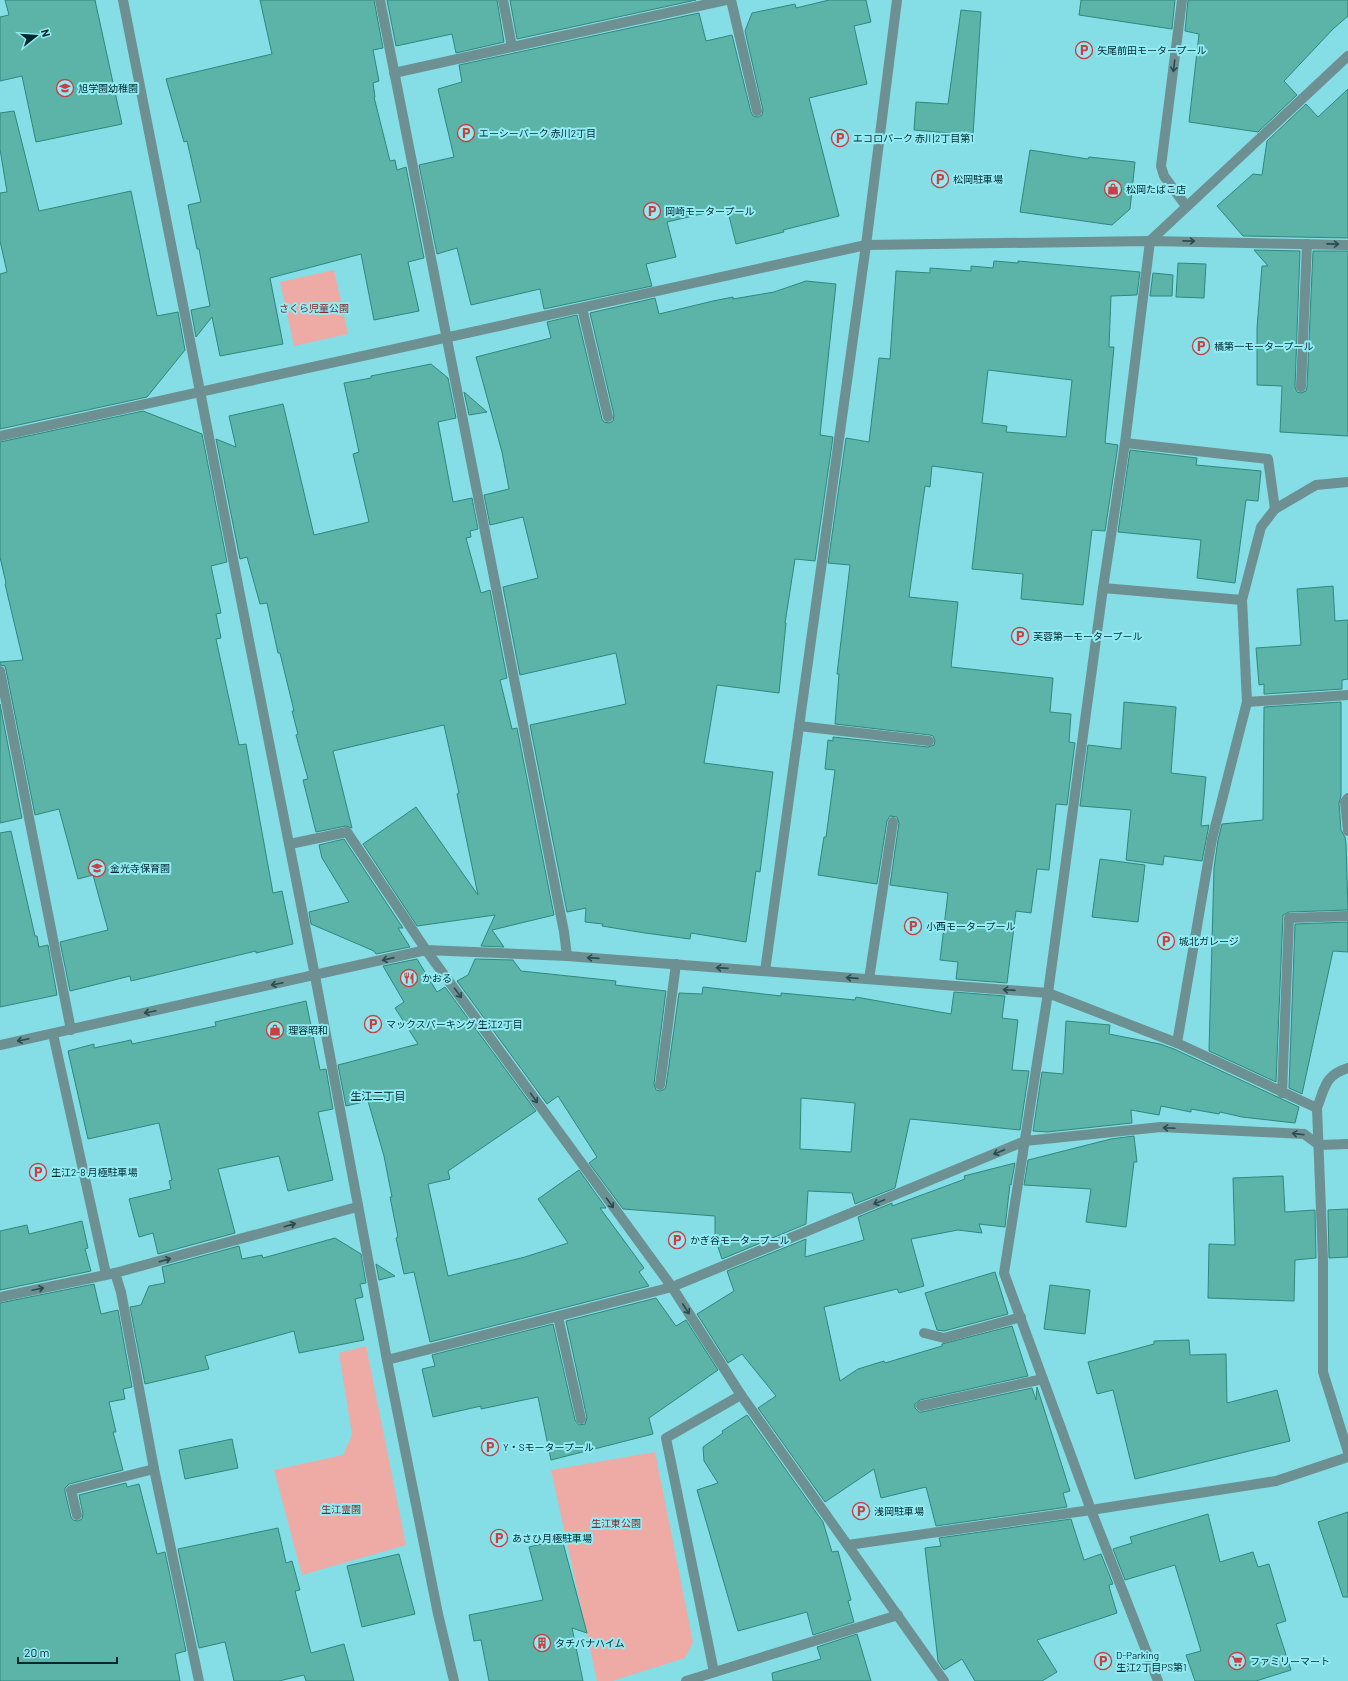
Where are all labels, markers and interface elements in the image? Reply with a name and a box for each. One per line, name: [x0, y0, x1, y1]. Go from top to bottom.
north arrow: [16, 16, 56, 56]
text: N: [39, 28, 53, 38]
parking icon: 矢尾前田モータープール: [1074, 40, 1094, 60]
place label: 矢尾前田モータープール: [1097, 44, 1206, 56]
one-way arrow: [1170, 60, 1177, 73]
school or university icon: 旭学園幼稚園: [55, 78, 75, 98]
place label: 旭学園幼稚園: [78, 82, 138, 94]
parking icon: エーシーパーク 赤川2丁目: [456, 123, 476, 143]
place label: エーシーパーク 赤川2丁目: [479, 127, 596, 139]
parking icon: エコロパーク 赤川2丁目第1: [830, 128, 850, 148]
place label: エコロパーク 赤川2丁目第1: [853, 132, 974, 144]
parking icon: 松岡駐車場: [930, 169, 950, 189]
place label: 松岡駐車場: [953, 173, 1003, 185]
shop icon: 松岡たばこ店: [1103, 179, 1123, 199]
place label: 松岡たばこ店: [1126, 183, 1186, 195]
parking icon: 岡崎モータープール: [642, 201, 662, 221]
place label: 岡崎モータープール: [665, 205, 754, 217]
one-way arrow: [1182, 238, 1195, 245]
one-way arrow: [1326, 241, 1339, 248]
park label: さくら児童公園: [279, 302, 349, 314]
parking icon: 橘第一モータープール: [1191, 336, 1211, 356]
place label: 橘第一モータープール: [1214, 340, 1313, 352]
parking icon: 芙蓉第一モータープール: [1010, 626, 1030, 646]
place label: 芙蓉第一モータープール: [1033, 630, 1142, 642]
school or university icon: 金光寺保育園: [87, 858, 107, 878]
place label: 金光寺保育園: [110, 862, 170, 874]
parking icon: 小西モータープール: [903, 916, 923, 936]
place label: 小西モータープール: [926, 920, 1015, 932]
parking icon: 城北ガレージ: [1156, 931, 1176, 951]
place label: 城北ガレージ: [1179, 935, 1239, 947]
one-way arrow: [382, 955, 395, 963]
one-way arrow: [587, 955, 600, 962]
one-way arrow: [716, 964, 729, 972]
restaurant icon: かおる: [399, 968, 419, 988]
place label: かおる: [422, 972, 452, 984]
one-way arrow: [846, 975, 859, 982]
one-way arrow: [271, 981, 284, 989]
one-way arrow: [453, 987, 462, 998]
one-way arrow: [1003, 987, 1016, 994]
one-way arrow: [144, 1009, 157, 1017]
parking icon: マックスパーキング 生江2丁目: [363, 1014, 383, 1034]
place label: マックスパーキング 生江2丁目: [386, 1018, 523, 1030]
shop icon: 理容昭和: [265, 1020, 285, 1040]
place label: 理容昭和: [288, 1024, 328, 1036]
one-way arrow: [17, 1036, 30, 1044]
district label: 生江二丁目: [351, 1089, 406, 1102]
one-way arrow: [530, 1092, 538, 1103]
one-way arrow: [1163, 1124, 1176, 1131]
one-way arrow: [1292, 1130, 1305, 1138]
one-way arrow: [994, 1148, 1006, 1156]
parking icon: 生江2-8 月極駐車場: [28, 1162, 48, 1182]
place label: 生江2-8 月極駐車場: [51, 1166, 138, 1178]
one-way arrow: [606, 1197, 615, 1208]
one-way arrow: [874, 1198, 886, 1206]
one-way arrow: [283, 1221, 296, 1228]
parking icon: かぎ谷モータープール: [667, 1230, 687, 1250]
place label: かぎ谷モータープール: [690, 1234, 789, 1246]
one-way arrow: [158, 1255, 171, 1263]
one-way arrow: [31, 1285, 44, 1293]
one-way arrow: [682, 1303, 690, 1315]
parking icon: Y・Sモータープール: [480, 1437, 500, 1457]
place label: Y・Sモータープール: [503, 1441, 594, 1453]
parking icon: 浅岡駐車場: [851, 1501, 871, 1521]
park label: 生江霊園: [321, 1503, 361, 1515]
place label: 浅岡駐車場: [874, 1505, 924, 1517]
park label: 生江東公園: [591, 1517, 641, 1529]
parking icon: あさひ月極駐車場: [489, 1528, 509, 1548]
place label: あさひ月極駐車場: [512, 1532, 592, 1544]
building icon: タチバナハイム: [532, 1633, 552, 1653]
place label: タチバナハイム: [555, 1637, 625, 1649]
scale bar: [18, 1639, 117, 1665]
text: 20 m: [24, 1645, 50, 1659]
place label: D-Parking 生江2丁目PS第1: [1116, 1649, 1187, 1673]
parking icon: D-Parking 生江2丁目PS第1: [1093, 1651, 1113, 1671]
supermarket icon: ファミリーマート: [1227, 1651, 1247, 1671]
place label: ファミリーマート: [1250, 1655, 1330, 1667]

